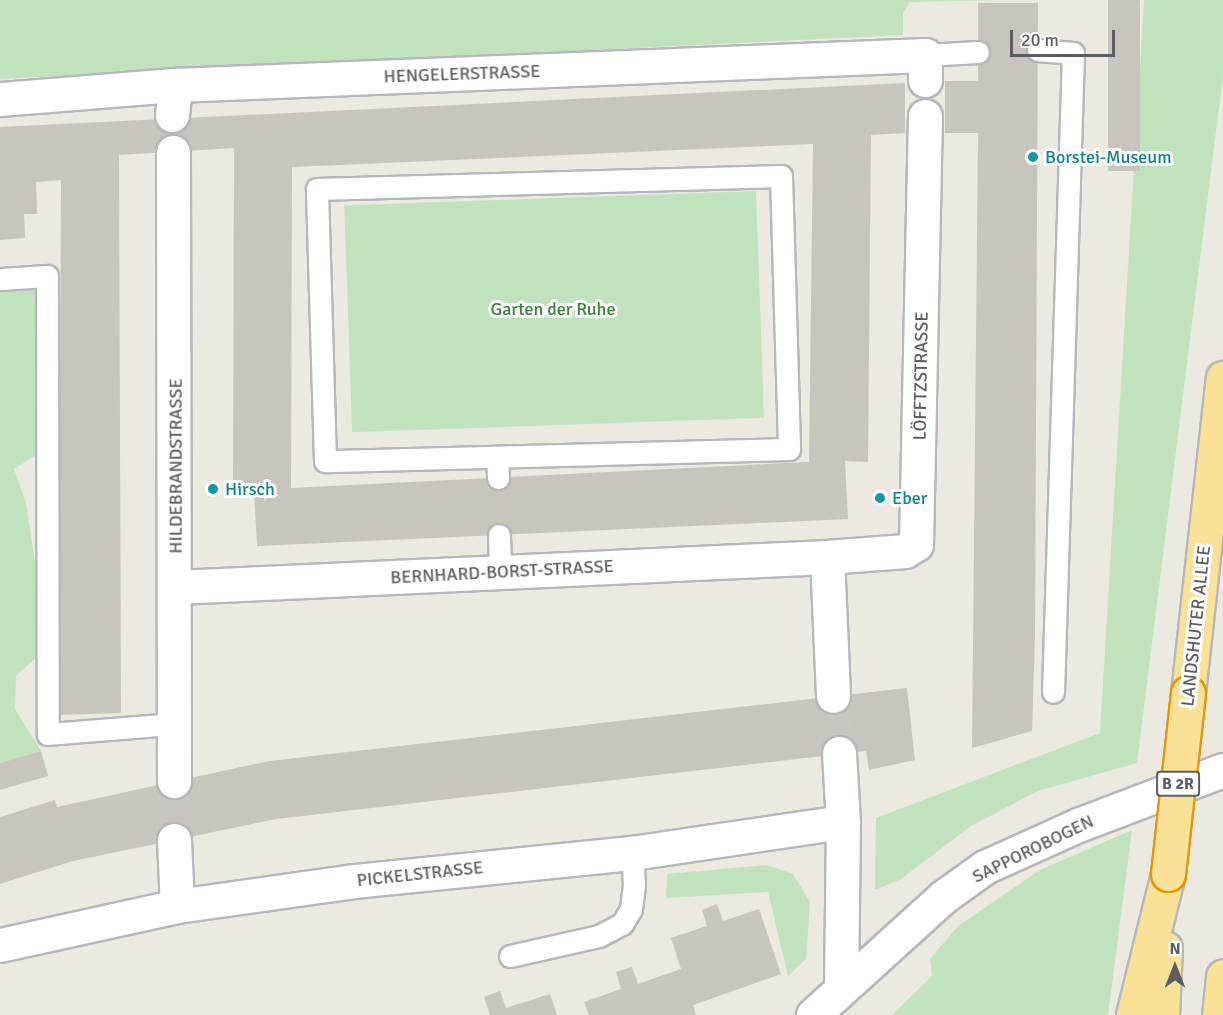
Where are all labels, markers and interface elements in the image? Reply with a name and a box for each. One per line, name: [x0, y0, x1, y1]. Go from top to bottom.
scale bar: [1013, 18, 1118, 56]
text: 20 m: [1021, 29, 1059, 51]
street label: HENGELERSTRASSE: [383, 60, 541, 88]
place label: Borstei-Museum: [1045, 146, 1172, 168]
marker: Borstei-Museum: [1026, 150, 1040, 164]
park label: Garten der Ruhe: [491, 298, 615, 320]
street label: LÖFFTZSTRASSE: [909, 311, 933, 441]
street label: HILDEBRANDSTRASSE: [165, 378, 187, 554]
place label: Hirsch: [225, 478, 275, 500]
marker: Hirsch: [206, 482, 220, 496]
place label: Eber: [892, 487, 927, 509]
marker: Eber: [873, 491, 887, 505]
street label: LANDSHUTER ALLEE: [1177, 544, 1215, 708]
street label: BERNHARD-BORST-STRASSE: [390, 555, 614, 589]
road number: B 2R: [1156, 771, 1200, 797]
street label: SAPPOROBOGEN: [969, 810, 1097, 888]
street label: PICKELSTRASSE: [356, 857, 484, 891]
north arrow: [1145, 937, 1205, 997]
text: N: [1169, 939, 1181, 959]

